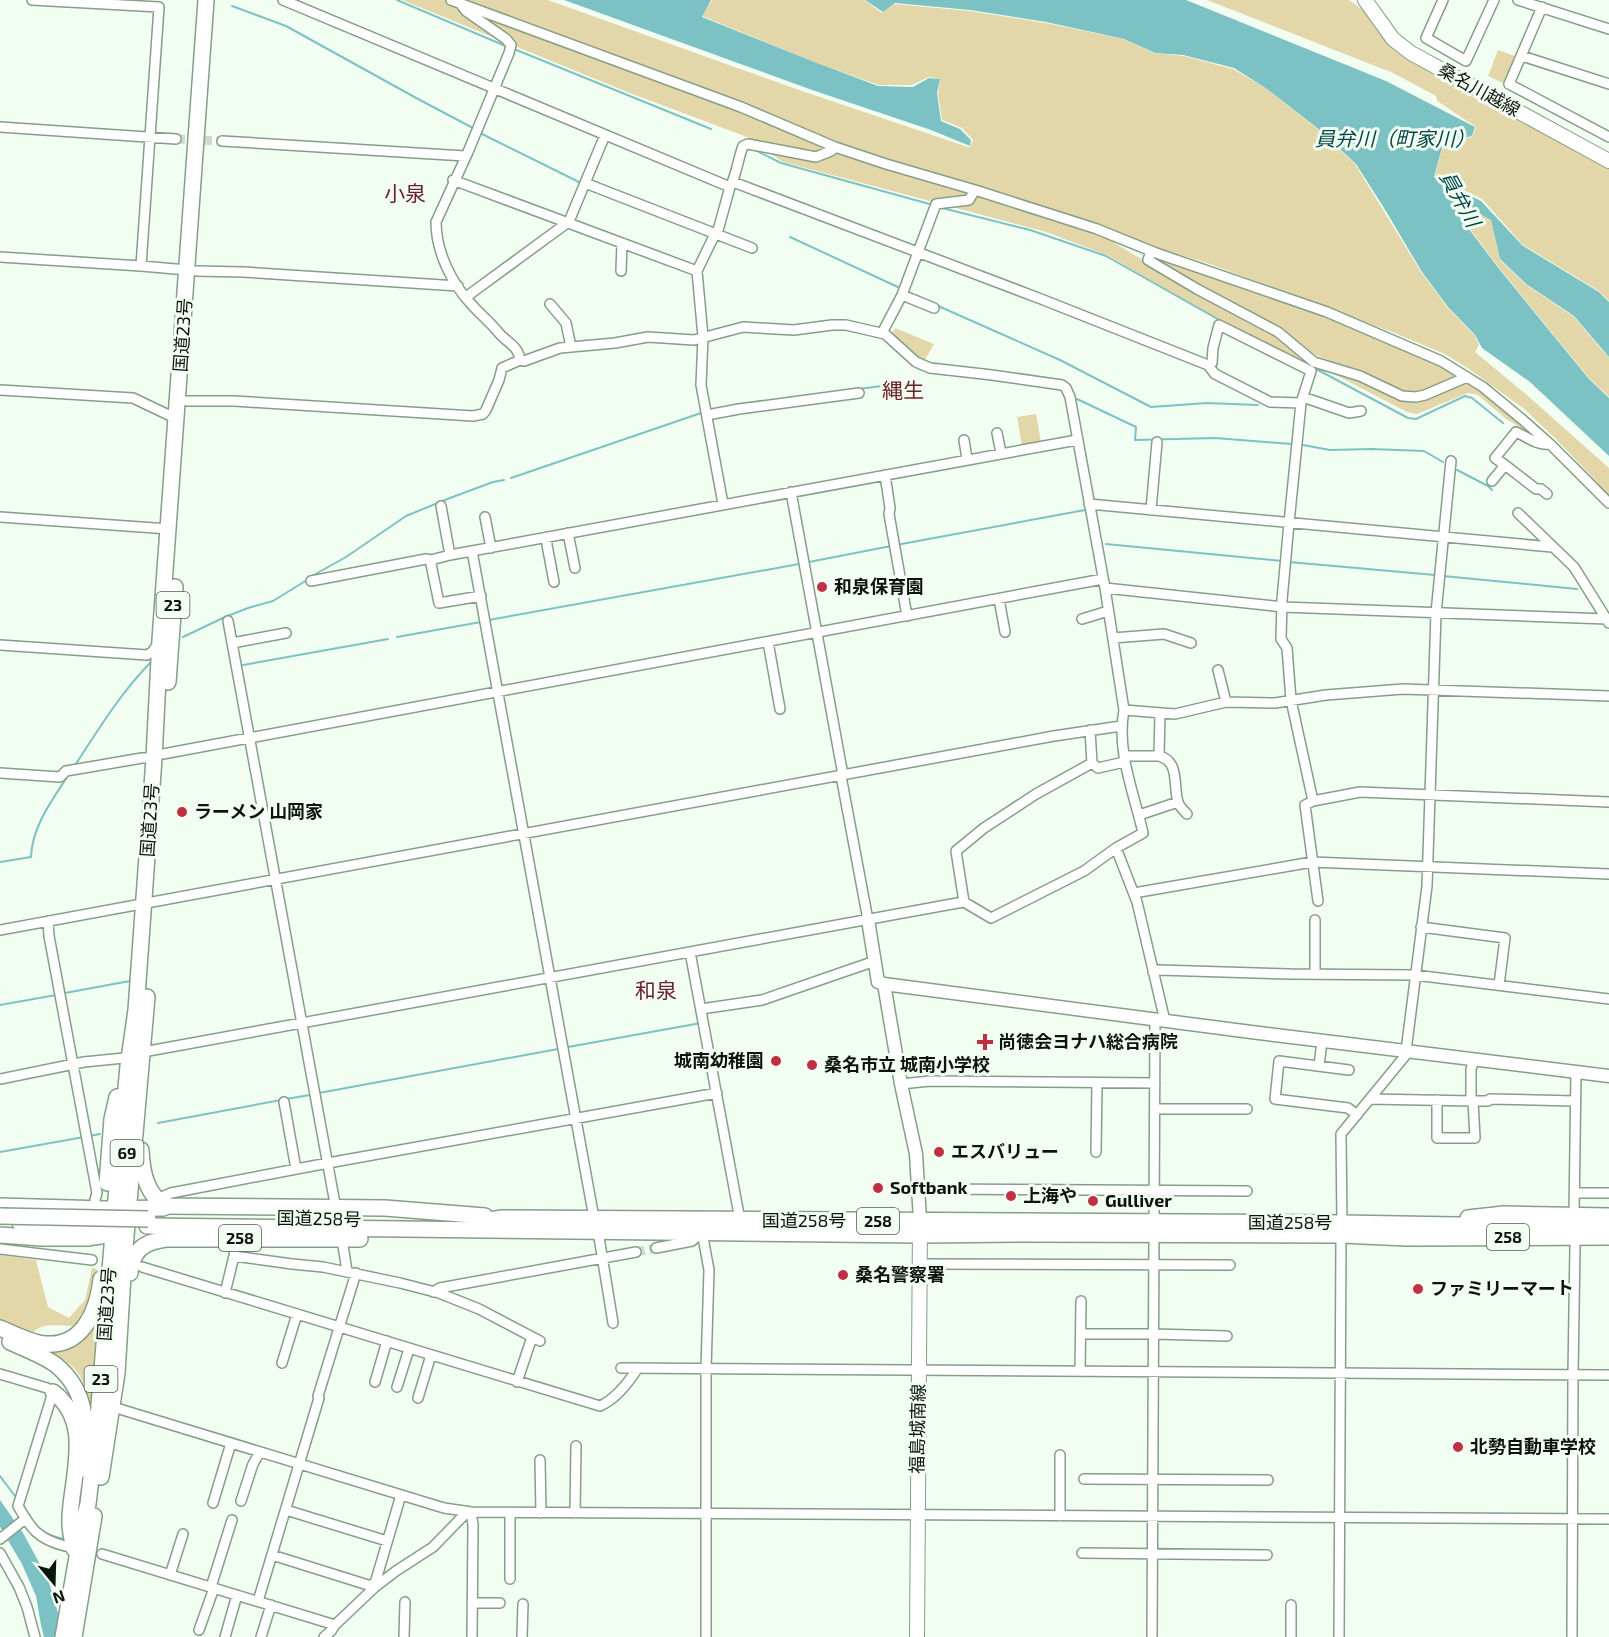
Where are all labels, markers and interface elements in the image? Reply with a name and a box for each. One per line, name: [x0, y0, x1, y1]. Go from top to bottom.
street label: 桑名川越線: [1435, 58, 1524, 121]
water label: 員弁川（町家川）: [1315, 126, 1475, 150]
water label: 員弁川: [1436, 166, 1487, 232]
district label: 小泉: [384, 180, 426, 205]
street label: 国道23号: [168, 297, 196, 373]
district label: 縄生: [882, 377, 924, 402]
place label: 和泉保育園: [834, 575, 924, 597]
marker: 和泉保育園: [815, 580, 829, 594]
road number: 23: [156, 592, 190, 618]
street label: 国道23号: [135, 782, 163, 858]
place label: ラーメン 山岡家: [194, 800, 323, 822]
marker: ラーメン 山岡家: [175, 805, 189, 819]
district label: 和泉: [635, 977, 677, 1002]
place label: 尚徳会ヨナハ総合病院: [998, 1030, 1178, 1052]
marker: 尚徳会ヨナハ総合病院: [976, 1033, 994, 1051]
place label: 城南幼稚園: [674, 1049, 764, 1071]
place label: 桑名市立 城南小学校: [824, 1053, 990, 1075]
marker: 城南幼稚園: [769, 1054, 783, 1068]
marker: 桑名市立 城南小学校: [805, 1058, 819, 1072]
road number: 69: [110, 1140, 144, 1166]
place label: エスバリュー: [951, 1140, 1059, 1162]
marker: エスバリュー: [932, 1145, 946, 1159]
place label: Softbank: [890, 1176, 968, 1198]
marker: Softbank: [871, 1181, 885, 1195]
place label: 上海や: [1023, 1184, 1077, 1206]
marker: 上海や: [1004, 1189, 1018, 1203]
place label: Gulliver: [1105, 1189, 1172, 1211]
marker: Gulliver: [1086, 1194, 1100, 1208]
street label: 国道258号: [276, 1206, 362, 1230]
road number: 258: [857, 1208, 899, 1234]
street label: 国道258号: [762, 1209, 846, 1231]
street label: 国道258号: [1248, 1211, 1332, 1233]
road number: 258: [1487, 1224, 1529, 1250]
road number: 258: [219, 1225, 261, 1251]
place label: 桑名警察署: [855, 1263, 945, 1285]
street label: 国道23号: [92, 1266, 120, 1342]
marker: 桑名警察署: [836, 1268, 850, 1282]
place label: ファミリーマート: [1430, 1277, 1574, 1299]
marker: ファミリーマート: [1411, 1282, 1425, 1296]
road number: 23: [84, 1366, 118, 1392]
street label: 福島城南線: [905, 1384, 929, 1474]
place label: 北勢自動車学校: [1470, 1435, 1596, 1457]
marker: 北勢自動車学校: [1451, 1440, 1465, 1454]
north arrow: [24, 1553, 84, 1613]
text: N: [50, 1587, 68, 1609]

